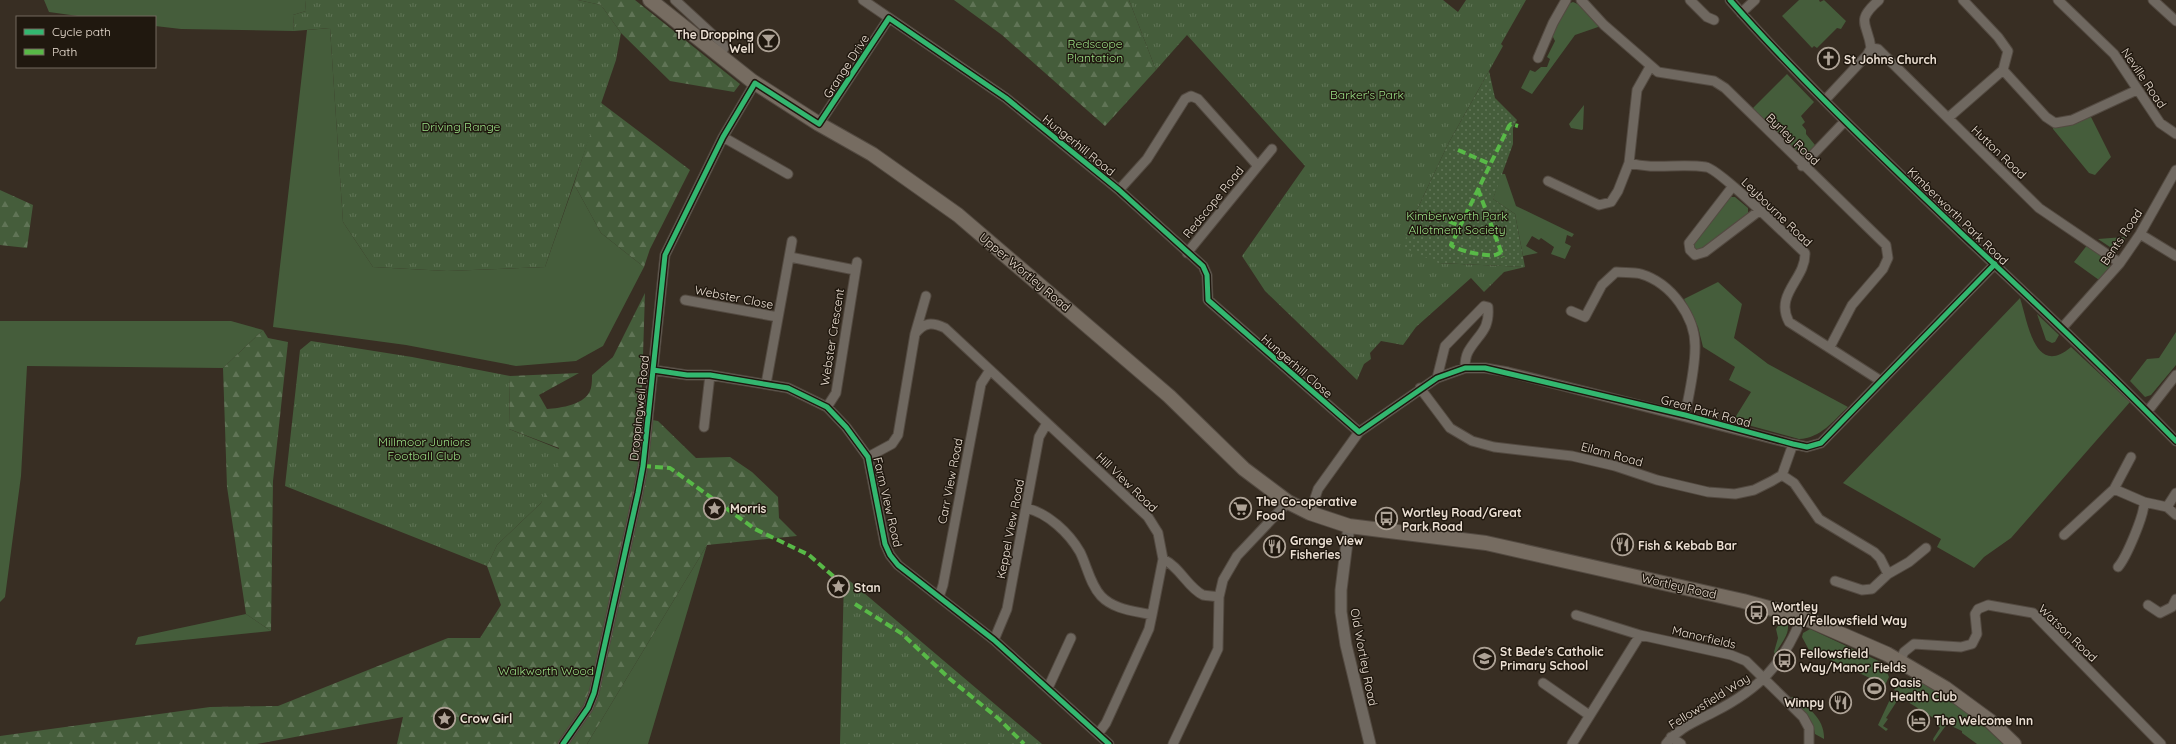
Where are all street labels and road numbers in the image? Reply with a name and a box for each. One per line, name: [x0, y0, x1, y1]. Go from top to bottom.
street label: Grange Drive: [820, 31, 872, 101]
street label: Neville Road: [2118, 45, 2170, 111]
street label: Byrley Road: [1763, 110, 1823, 168]
street label: Hungerhill Road: [1040, 111, 1118, 179]
street label: Hutton Road: [1968, 122, 2030, 182]
street label: Redscope Road: [1179, 163, 1247, 241]
street label: Kimberworth Park Road: [1904, 164, 2012, 268]
street label: Leybourne Road: [1738, 174, 1816, 250]
street label: Bents Road: [2097, 206, 2145, 268]
street label: Upper Wortley Road: [976, 230, 1074, 314]
street label: Webster Close: [693, 282, 775, 312]
street label: Webster Crescent: [817, 287, 847, 387]
street label: Hungerhill Close: [1258, 331, 1336, 401]
street label: Droppingwell Road: [626, 354, 652, 462]
street label: Great Park Road: [1659, 392, 1753, 430]
street label: Carr View Road: [934, 437, 966, 525]
street label: Eilam Road: [1579, 439, 1645, 469]
street label: Hill View Road: [1093, 449, 1161, 515]
street label: Farm View Road: [870, 455, 906, 549]
street label: Keppel View Road: [993, 478, 1027, 580]
street label: Wortley Road: [1640, 570, 1718, 602]
street label: Watson Road: [2035, 601, 2101, 665]
street label: Old Wortley Road: [1347, 607, 1381, 707]
street label: Manorfields: [1671, 622, 1738, 652]
street label: Fellowsfield Way: [1666, 670, 1752, 732]

